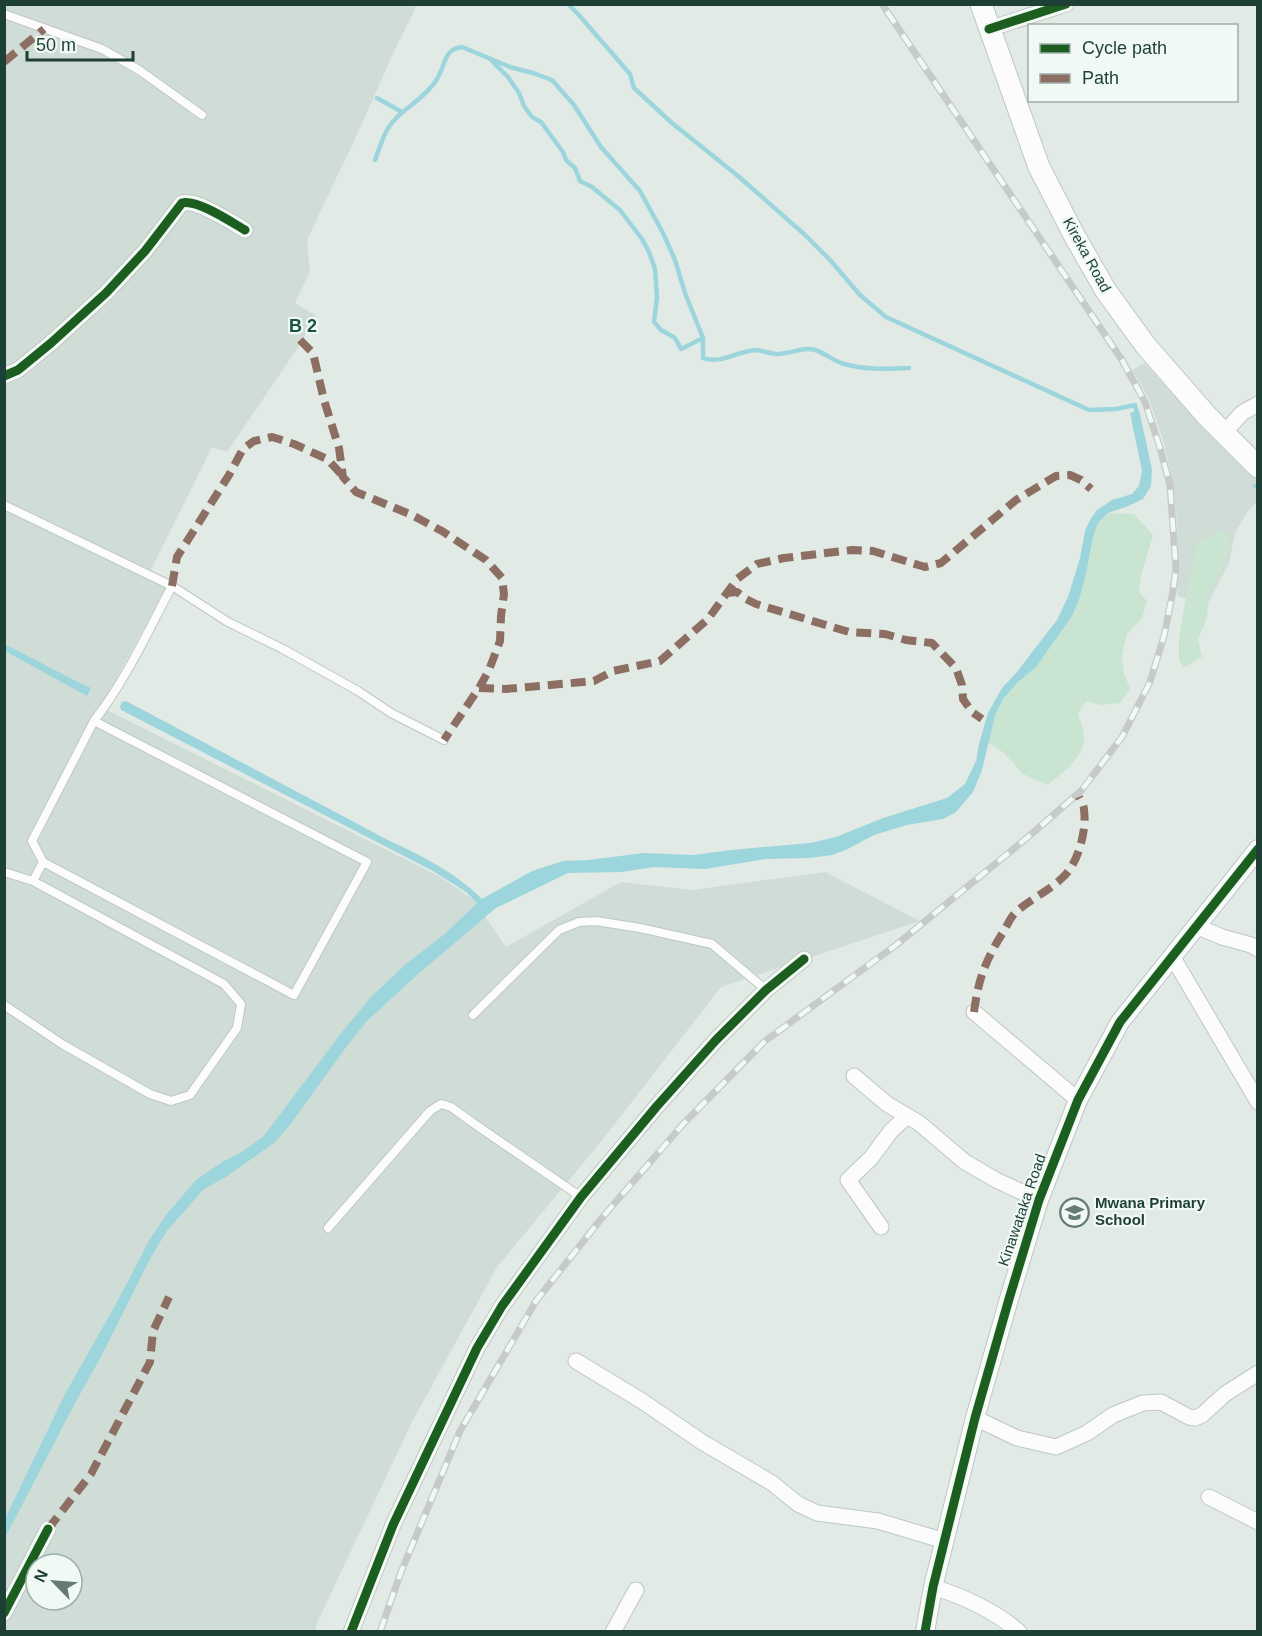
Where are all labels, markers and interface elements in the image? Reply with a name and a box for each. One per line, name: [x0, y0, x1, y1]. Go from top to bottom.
scale bar: [27, 24, 134, 62]
legend: [1028, 24, 1238, 102]
text: 50 m: [36, 35, 76, 55]
text: Cycle path: [1082, 38, 1167, 58]
text: Path: [1082, 68, 1119, 88]
street label: Kireka Road: [1060, 215, 1115, 295]
district label: B 2: [289, 316, 317, 336]
street label: Kinawataka Road: [994, 1151, 1049, 1268]
place label: Mwana Primary School: [1095, 1194, 1206, 1228]
school or university icon: Mwana Primary School: [1058, 1196, 1090, 1228]
north arrow: [24, 1552, 84, 1612]
text: N: [31, 1567, 51, 1585]

